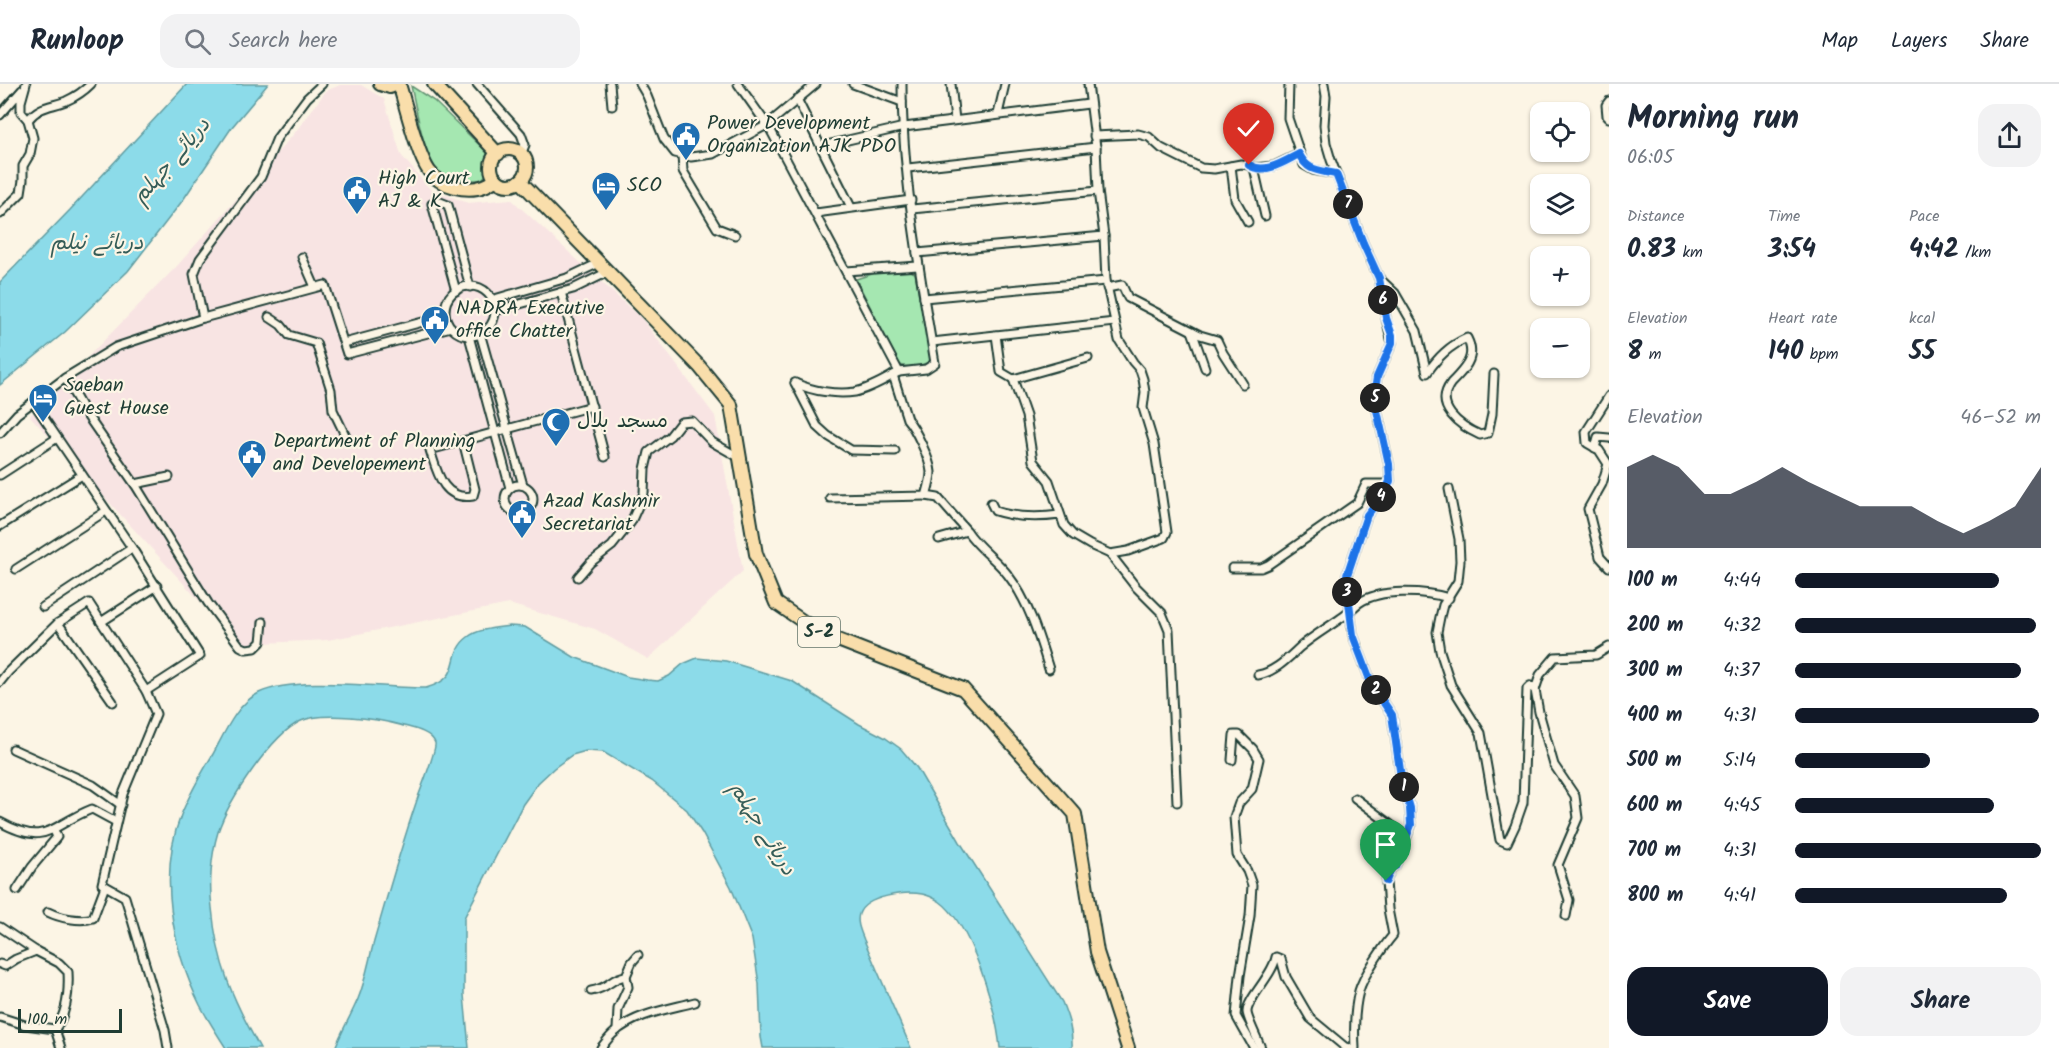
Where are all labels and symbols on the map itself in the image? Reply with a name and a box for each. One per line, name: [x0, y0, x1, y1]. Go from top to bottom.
pin: [1223, 103, 1274, 165]
place label: Power Development Organization AJK PDO: [707, 108, 896, 163]
water label: دریائے جہلم: [125, 110, 219, 212]
public building icon: Power Development Organization AJK PDO: [670, 120, 702, 162]
place label: High Court AJ & K: [378, 163, 470, 218]
hotel icon: SCO: [590, 170, 622, 212]
place label: SCO: [627, 170, 662, 202]
public building icon: High Court AJ & K: [341, 174, 373, 216]
pin: 7: [1333, 189, 1363, 219]
water label: دریائے نیلم: [51, 227, 143, 260]
pin: 6: [1368, 285, 1398, 315]
place label: NADRA Executive office Chatter: [456, 293, 604, 348]
public building icon: NADRA Executive office Chatter: [419, 304, 451, 346]
place label: Saeban Guest House: [64, 370, 169, 425]
hotel icon: Saeban Guest House: [27, 382, 59, 424]
pin: 5: [1360, 383, 1390, 413]
mosque icon: مسجد بلال: [540, 406, 572, 448]
place label: مسجد بلال: [577, 406, 668, 438]
place label: Department of Planning and Developement: [273, 426, 476, 481]
public building icon: Department of Planning and Developement: [236, 438, 268, 480]
pin: 4: [1366, 482, 1396, 512]
place label: Azad Kashmir Secretariat: [543, 486, 660, 541]
public building icon: Azad Kashmir Secretariat: [506, 498, 538, 540]
pin: 3: [1332, 577, 1362, 607]
road number: S-2: [798, 617, 840, 647]
pin: 2: [1361, 675, 1391, 705]
pin: 1: [1389, 772, 1419, 802]
water label: دریائے جہلم: [720, 776, 804, 882]
pin: [1360, 819, 1411, 881]
scale bar: [18, 1006, 122, 1034]

